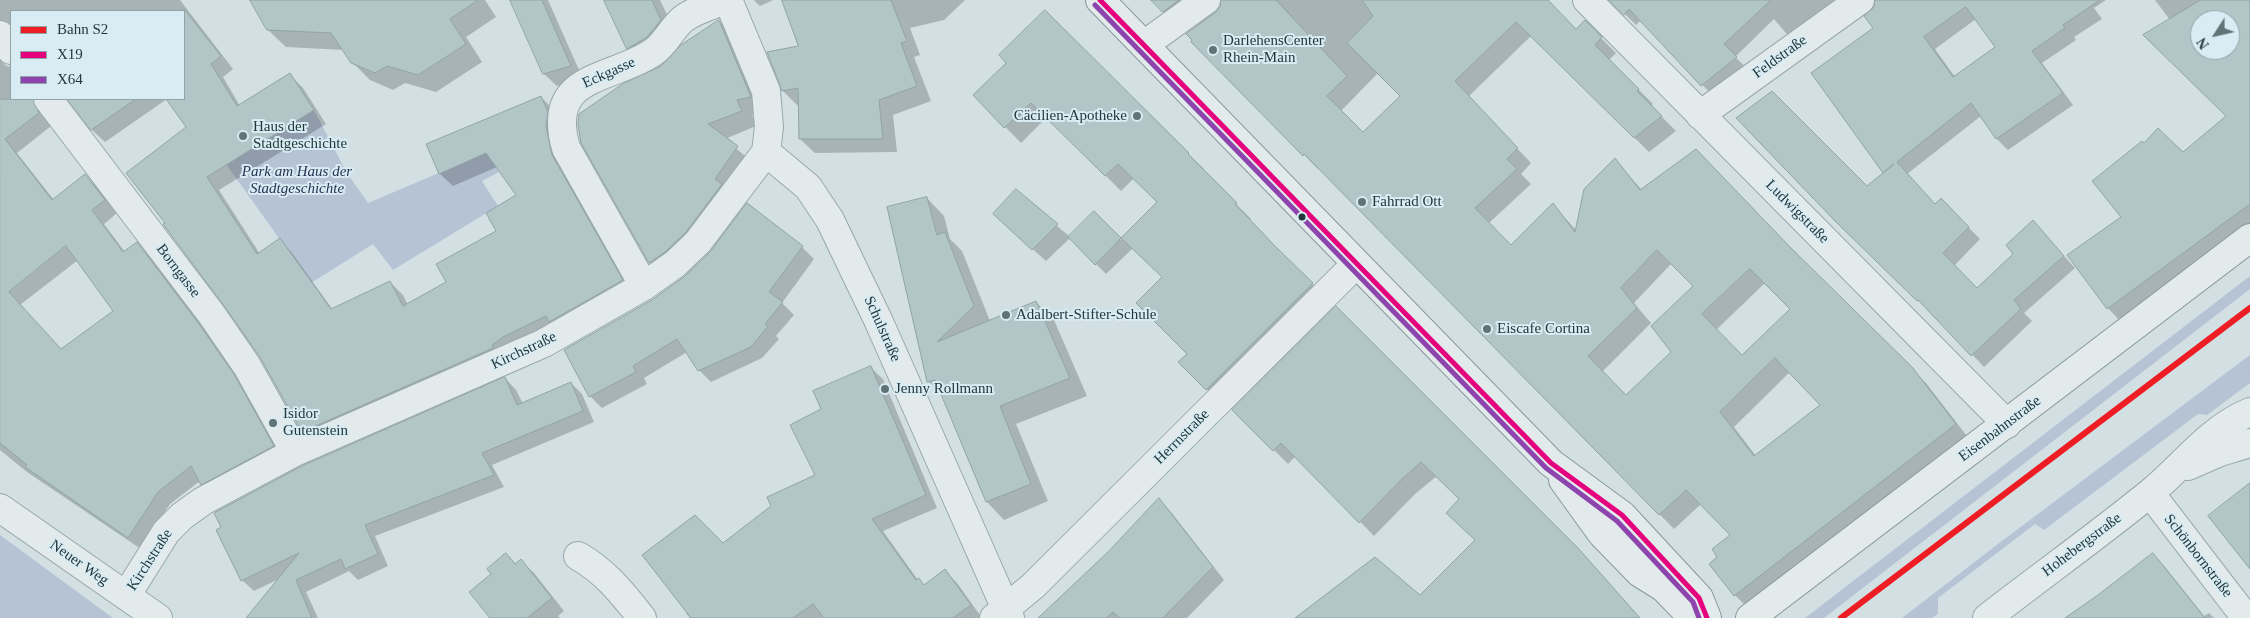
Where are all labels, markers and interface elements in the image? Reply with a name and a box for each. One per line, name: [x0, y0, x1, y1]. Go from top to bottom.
legend: [10, 10, 185, 100]
north arrow: [2190, 10, 2240, 60]
text: Bahn S2: [57, 21, 108, 37]
street label: Feldstraße: [1749, 31, 1811, 83]
place label: DarlehensCenter Rhein-Main: [1223, 32, 1324, 67]
text: N: [2194, 35, 2212, 52]
marker: DarlehensCenter Rhein-Main: [1207, 44, 1219, 56]
text: X19: [57, 46, 83, 62]
street label: Eckgasse: [580, 53, 638, 93]
text: X64: [57, 71, 83, 87]
place label: Cäcilien-Apotheke: [1014, 107, 1127, 125]
marker: Cäcilien-Apotheke: [1131, 110, 1143, 122]
place label: Haus der Stadtgeschichte: [253, 118, 347, 153]
marker: Haus der Stadtgeschichte: [237, 130, 249, 142]
park label: Park am Haus der Stadtgeschichte: [242, 163, 352, 198]
street label: Ludwigstraße: [1761, 176, 1833, 248]
place label: Fahrrad Ott: [1372, 193, 1442, 211]
marker: Fahrrad Ott: [1356, 196, 1368, 208]
unlabelled marker: [1297, 212, 1307, 222]
street label: Borngasse: [152, 241, 204, 301]
street label: Schulstraße: [860, 293, 904, 365]
place label: Adalbert-Stifter-Schule: [1016, 306, 1156, 324]
marker: Adalbert-Stifter-Schule: [1000, 309, 1012, 321]
place label: Eiscafe Cortina: [1497, 320, 1590, 338]
marker: Eiscafe Cortina: [1481, 323, 1493, 335]
street label: Kirchstraße: [488, 328, 560, 374]
place label: Jenny Rollmann: [895, 380, 993, 398]
marker: Jenny Rollmann: [879, 383, 891, 395]
street label: Eisenbahnstraße: [1955, 392, 2045, 466]
place label: Isidor Gutenstein: [283, 405, 348, 440]
street label: Herrnstraße: [1151, 406, 1213, 468]
marker: Isidor Gutenstein: [267, 417, 279, 429]
street label: Hohebergstraße: [2039, 509, 2125, 581]
street label: Schönbornstraße: [2160, 511, 2236, 601]
street label: Kirchstraße: [123, 526, 177, 594]
street label: Neuer Weg: [46, 536, 112, 590]

